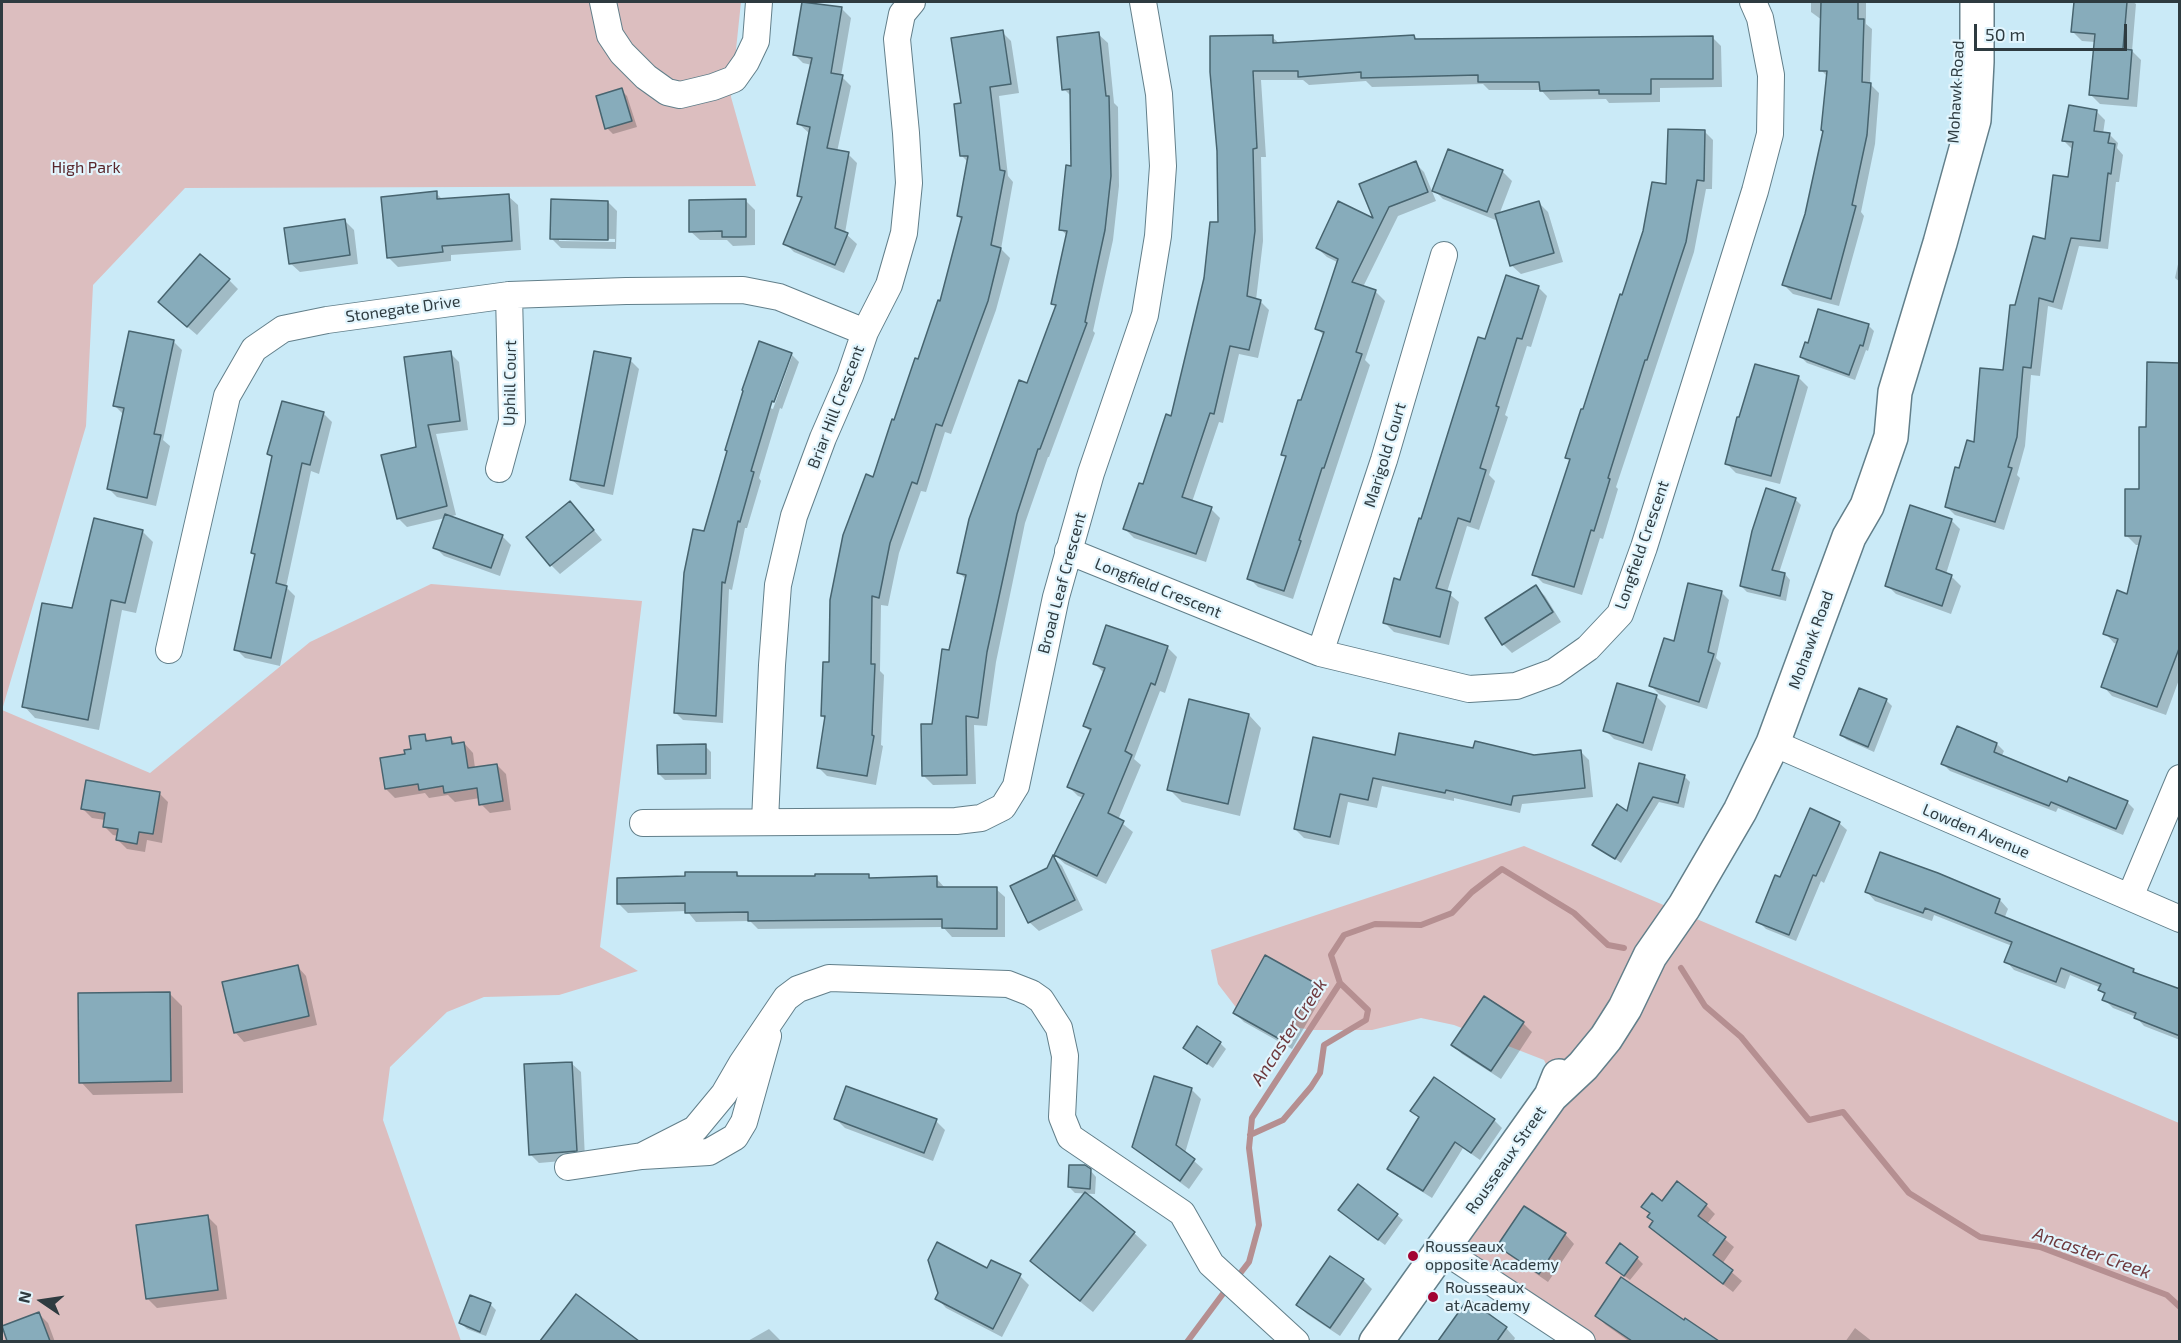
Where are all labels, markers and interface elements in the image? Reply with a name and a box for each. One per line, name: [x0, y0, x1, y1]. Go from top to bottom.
scale bar: [1977, 12, 2130, 50]
text: 50 m: [1985, 23, 2025, 45]
street label: Mohawk Road: [1944, 40, 1968, 144]
park label: High Park: [51, 158, 121, 178]
street label: Stonegate Drive: [344, 291, 462, 327]
street label: Uphill Court: [500, 340, 520, 426]
street label: Briar Hill Crescent: [804, 343, 868, 471]
street label: Marigold Court: [1360, 400, 1410, 510]
street label: Longfield Crescent: [1611, 478, 1673, 612]
street label: Broad Leaf Crescent: [1034, 510, 1090, 656]
street label: Longfield Crescent: [1092, 554, 1224, 622]
street label: Mohawk Road: [1784, 588, 1838, 692]
street label: Lowden Avenue: [1920, 800, 2032, 862]
water label: Ancaster Creek: [1246, 975, 1332, 1089]
street label: Rousseaux Street: [1462, 1102, 1550, 1218]
water label: Ancaster Creek: [2030, 1223, 2154, 1283]
place label: Rousseaux opposite Academy: [1425, 1237, 1559, 1275]
marker: Rousseaux opposite Academy: [1406, 1249, 1420, 1263]
north arrow: [12, 1271, 72, 1331]
place label: Rousseaux at Academy: [1445, 1278, 1530, 1316]
text: N: [13, 1289, 35, 1305]
marker: Rousseaux at Academy: [1426, 1290, 1440, 1304]

